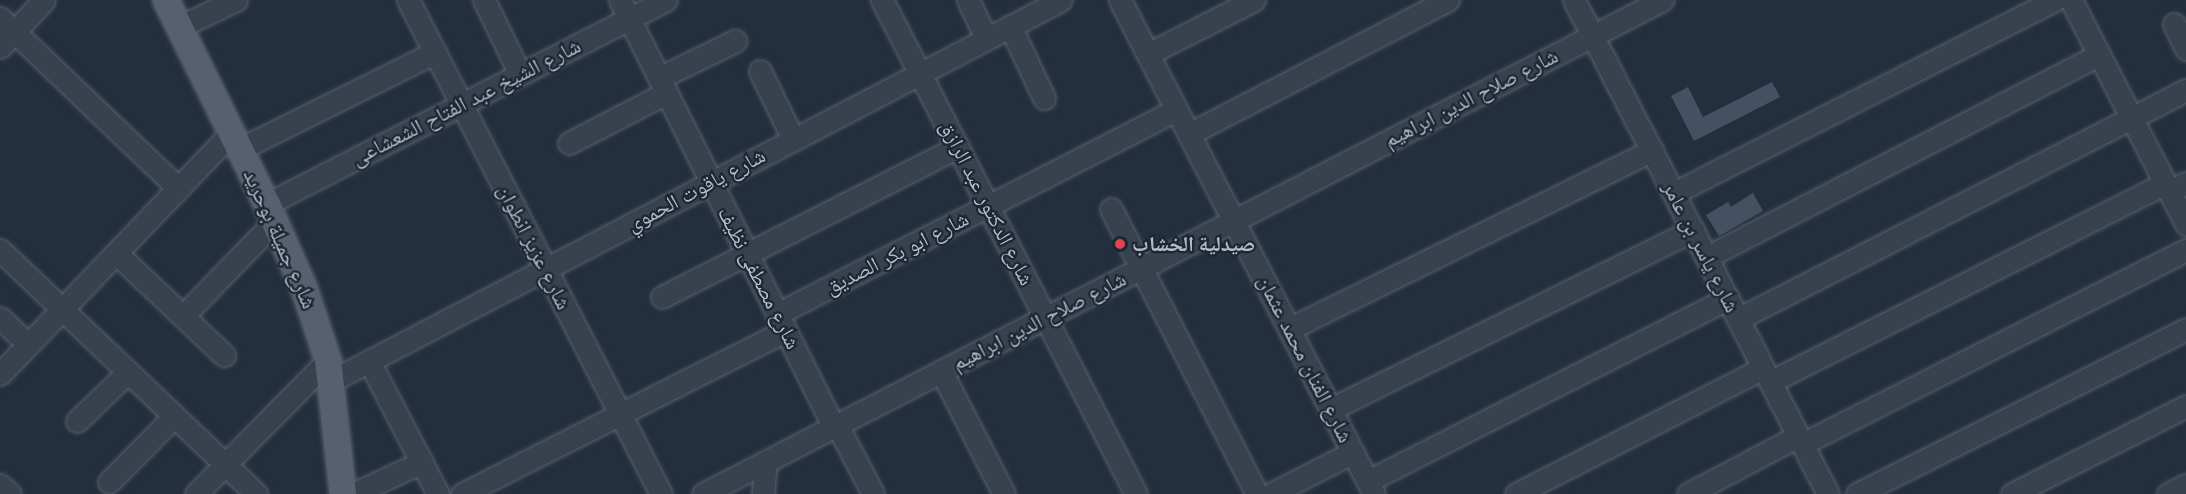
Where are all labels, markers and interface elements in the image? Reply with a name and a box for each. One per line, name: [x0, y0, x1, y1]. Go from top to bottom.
street label: شارع الشيخ عبد الفتاح الشعشاعى: [347, 33, 585, 171]
street label: شارع صلاح الدين ابراهيم: [1380, 43, 1562, 153]
street label: شارع الدكتور عبد الرازق: [935, 116, 1039, 290]
street label: شارع ياقوت الحموي: [622, 143, 770, 237]
street label: شارع جميلة بوحريد: [238, 165, 322, 313]
street label: شارع ياسر بن عامر: [1657, 177, 1745, 317]
street label: شارع عزيز انطوان: [492, 180, 576, 314]
street label: شارع مصطفى نظيف: [712, 203, 806, 353]
street label: شارع ابو بكر الصديق: [821, 206, 973, 300]
place label: صيدلية الخشاب: [1132, 231, 1255, 257]
marker: صيدلية الخشاب: [1113, 237, 1127, 251]
street label: شارع صلاح الدين ابراهيم: [948, 266, 1130, 376]
street label: شارع الفنان محمد عثمان: [1252, 271, 1358, 447]

